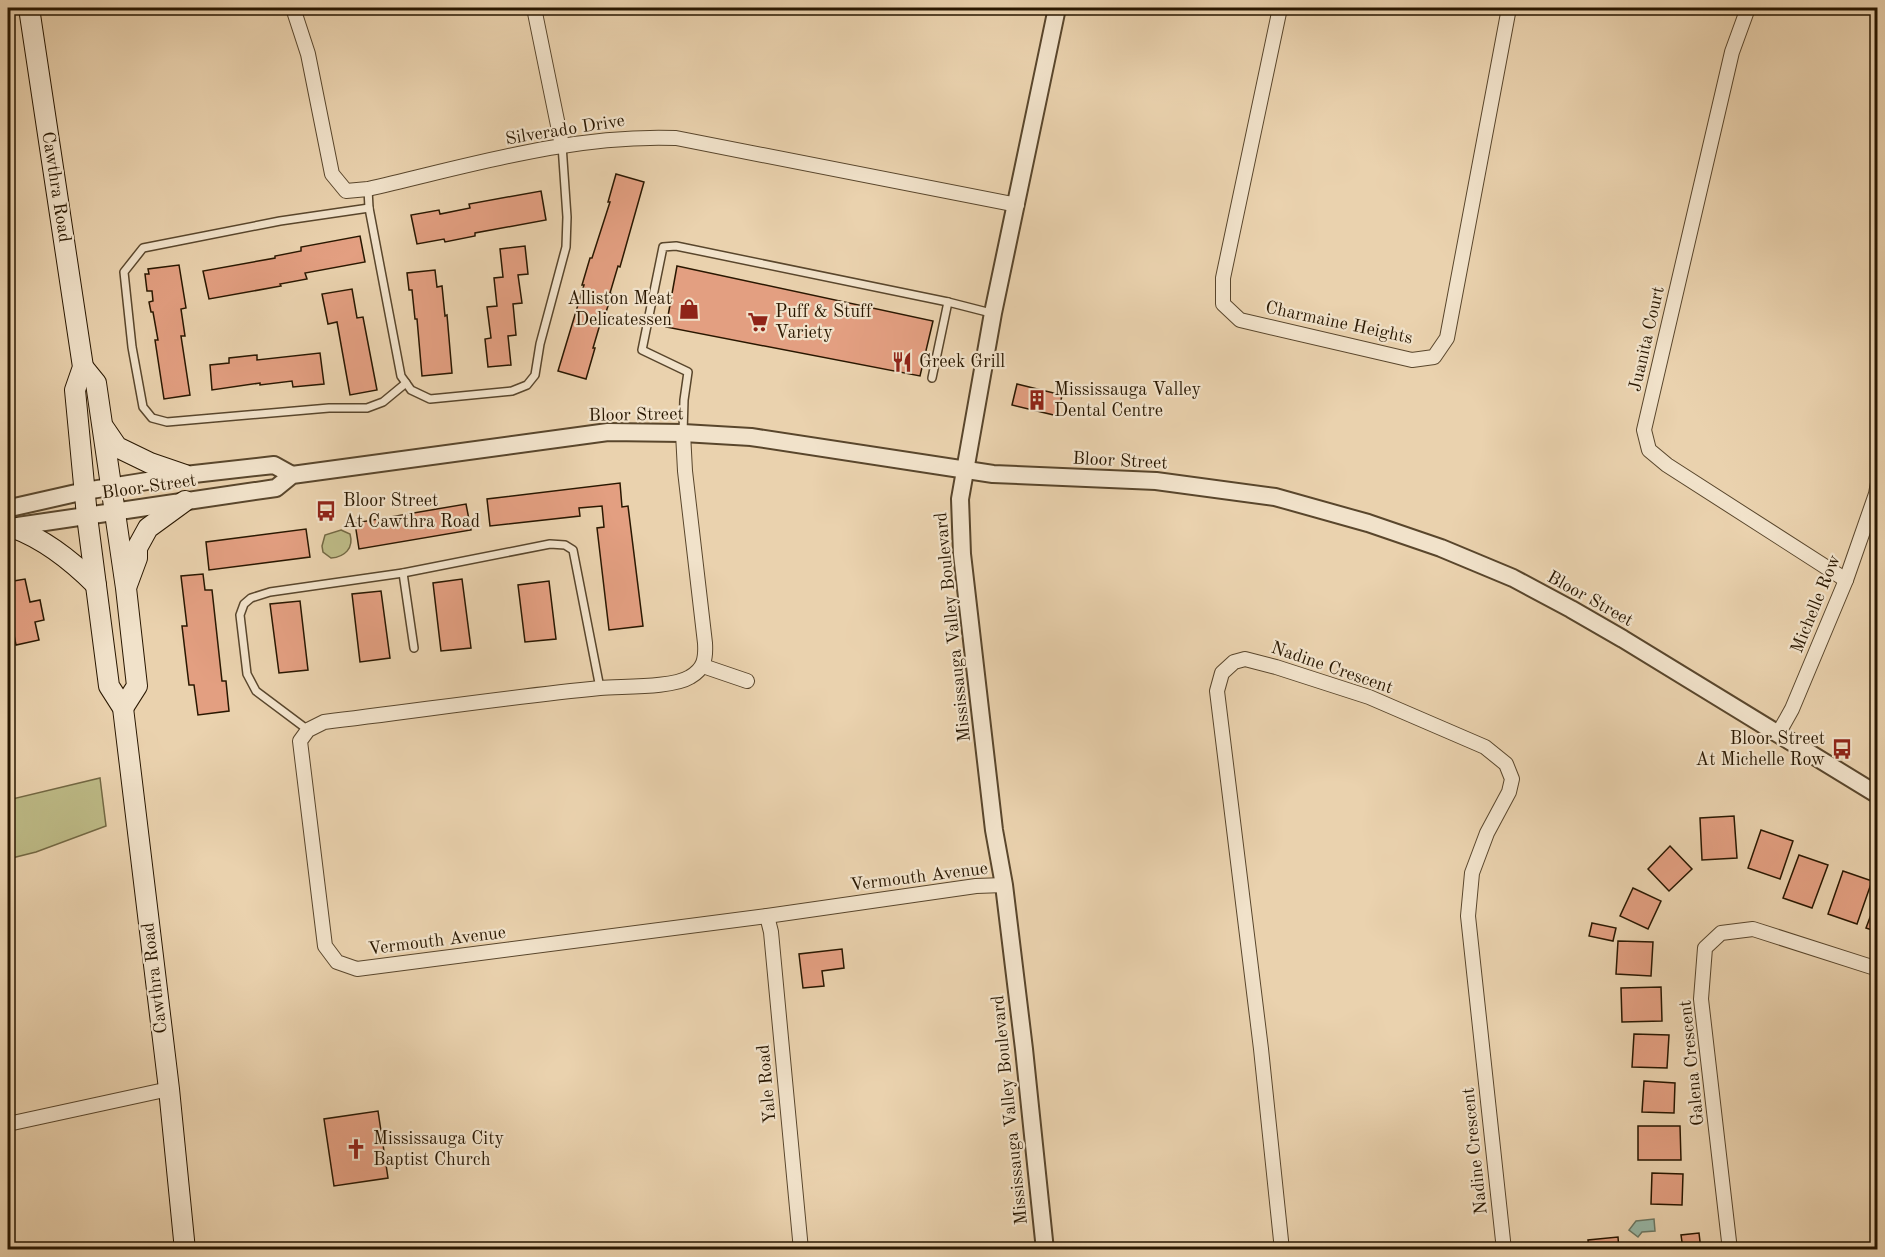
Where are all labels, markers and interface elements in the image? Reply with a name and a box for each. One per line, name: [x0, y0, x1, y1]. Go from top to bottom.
street label: Silverado Drive: [504, 112, 626, 148]
street label: Cawthra Road: [38, 130, 74, 244]
street label: Juanita Court: [1626, 285, 1668, 393]
place label: Alliston Meat Delicatessen: [567, 290, 672, 329]
shop icon: Alliston Meat Delicatessen: [677, 297, 701, 321]
street label: Charmaine Heights: [1264, 299, 1414, 347]
place label: Puff & Stuff Variety: [775, 303, 873, 342]
supermarket icon: Puff & Stuff Variety: [746, 310, 770, 334]
restaurant icon: Greek Grill: [890, 350, 914, 374]
place label: Greek Grill: [919, 353, 1005, 371]
place label: Mississauga Valley Dental Centre: [1054, 381, 1202, 420]
building icon: Mississauga Valley Dental Centre: [1025, 388, 1049, 412]
street label: Bloor Street: [588, 405, 684, 425]
street label: Bloor Street: [1072, 450, 1168, 472]
street label: Bloor Street: [101, 471, 197, 503]
place label: Bloor Street At Cawthra Road: [343, 492, 480, 531]
bus stop icon: Bloor Street At Cawthra Road: [314, 499, 338, 523]
street label: Mississauga Valley Boulevard: [932, 511, 974, 743]
street label: Michelle Row: [1788, 552, 1844, 656]
street label: Bloor Street: [1544, 568, 1636, 630]
street label: Nadine Crescent: [1269, 639, 1395, 697]
place label: Bloor Street At Michelle Row: [1696, 730, 1825, 769]
bus stop icon: Bloor Street At Michelle Row: [1830, 737, 1854, 761]
street label: Vermouth Avenue: [849, 860, 989, 894]
street label: Cawthra Road: [139, 921, 171, 1035]
street label: Vermouth Avenue: [367, 924, 507, 958]
street label: Mississauga Valley Boulevard: [989, 994, 1031, 1226]
street label: Galena Crescent: [1676, 999, 1708, 1127]
street label: Yale Road: [755, 1044, 779, 1124]
street label: Nadine Crescent: [1459, 1087, 1491, 1215]
place label: Mississauga City Baptist Church: [373, 1130, 504, 1169]
church icon: Mississauga City Baptist Church: [344, 1137, 368, 1161]

